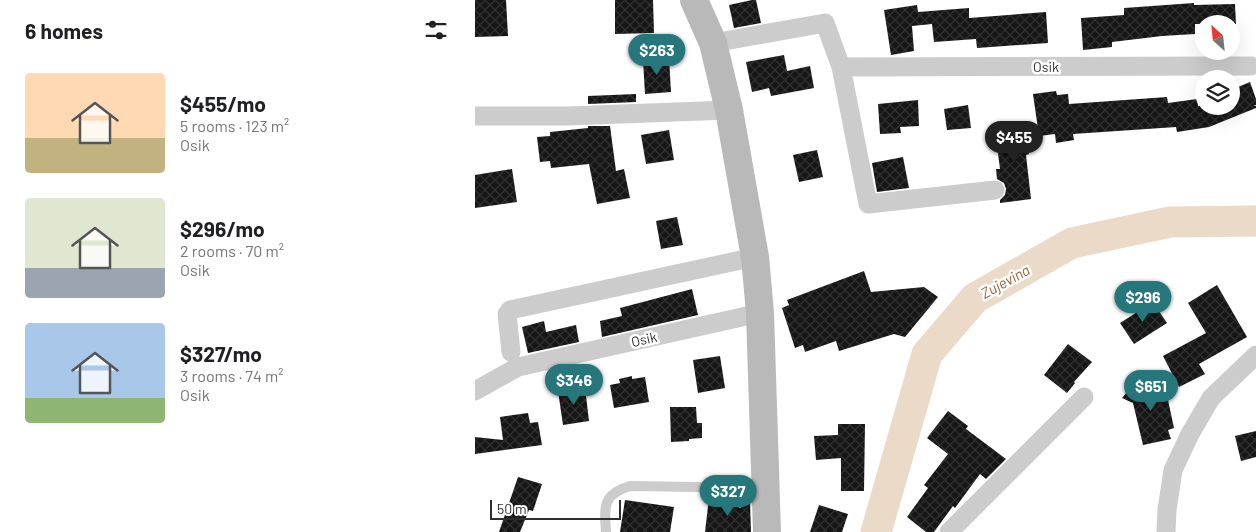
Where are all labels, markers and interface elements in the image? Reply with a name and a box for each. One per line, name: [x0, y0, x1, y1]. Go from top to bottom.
north arrow: [1195, 15, 1240, 60]
map controls: [1195, 15, 1240, 115]
icon: filters: [422, 16, 450, 44]
text: 6 homes: [25, 18, 103, 43]
pin: $263: [627, 34, 687, 76]
text: $263: [639, 40, 675, 59]
street label: Osik: [1033, 58, 1059, 75]
button: layers: [1195, 70, 1240, 115]
text: $455/mo: [180, 91, 266, 116]
icon: home: [65, 93, 125, 153]
text: 5 rooms · 123 m²: [180, 116, 289, 135]
pin: $455: [984, 120, 1044, 163]
text: $455: [996, 127, 1032, 146]
text: Osik: [180, 135, 210, 154]
text: $296/mo: [180, 216, 265, 241]
icon: home: [65, 218, 125, 278]
text: 2 rooms · 70 m²: [180, 241, 284, 260]
text: Osik: [180, 260, 210, 279]
water label: Zujevina: [977, 260, 1033, 302]
pin: $296: [1113, 280, 1173, 323]
text: $296: [1125, 287, 1161, 306]
street label: Osik: [629, 328, 659, 350]
text: $327/mo: [180, 341, 262, 366]
icon: home: [65, 343, 125, 403]
pin: $346: [544, 364, 604, 406]
text: 3 rooms · 74 m²: [180, 366, 283, 385]
text: $346: [556, 370, 592, 389]
pin: $651: [1121, 370, 1181, 412]
text: $651: [1135, 376, 1167, 395]
text: Osik: [180, 385, 210, 404]
pin: $327: [698, 474, 758, 517]
text: $327: [711, 481, 745, 500]
scale bar: [490, 497, 621, 520]
text: 50 m: [497, 500, 526, 517]

